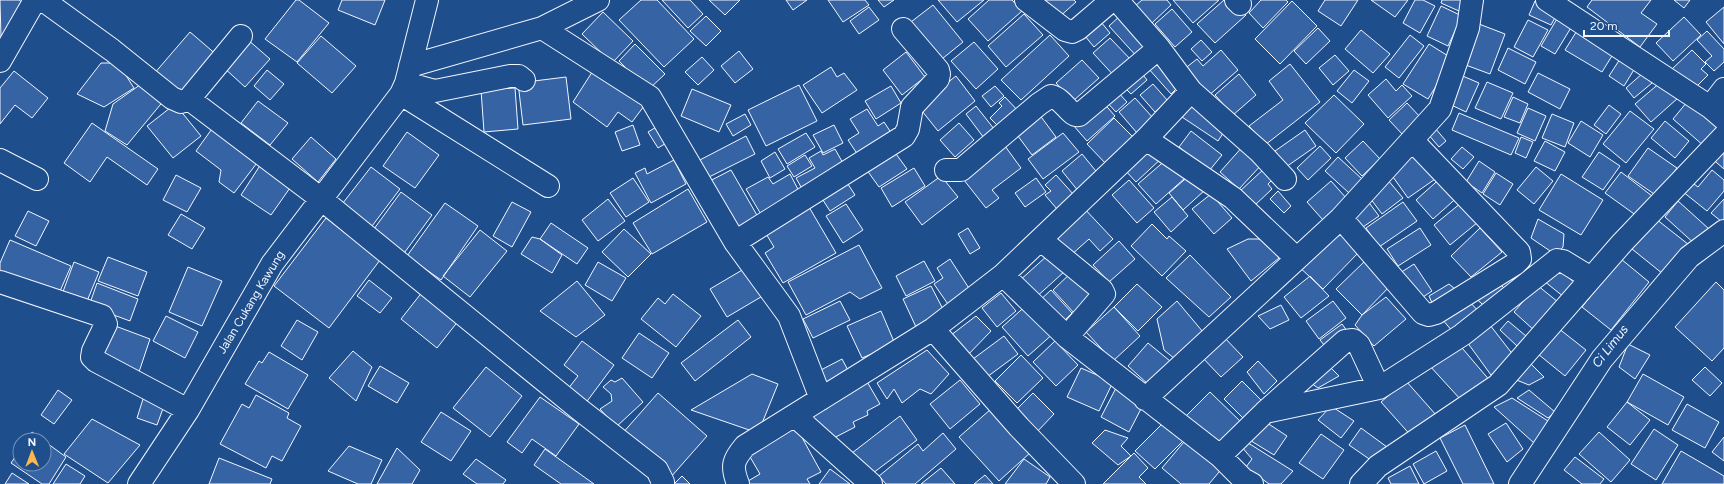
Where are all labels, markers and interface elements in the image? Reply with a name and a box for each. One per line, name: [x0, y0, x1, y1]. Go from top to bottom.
scale bar: [1584, 12, 1669, 38]
text: 20 m: [1590, 19, 1618, 33]
street label: Jalan Cukang Kawung: [215, 248, 287, 356]
water label: Ci Limus: [1589, 322, 1631, 370]
north arrow: [12, 432, 52, 472]
text: N: [27, 436, 36, 449]

